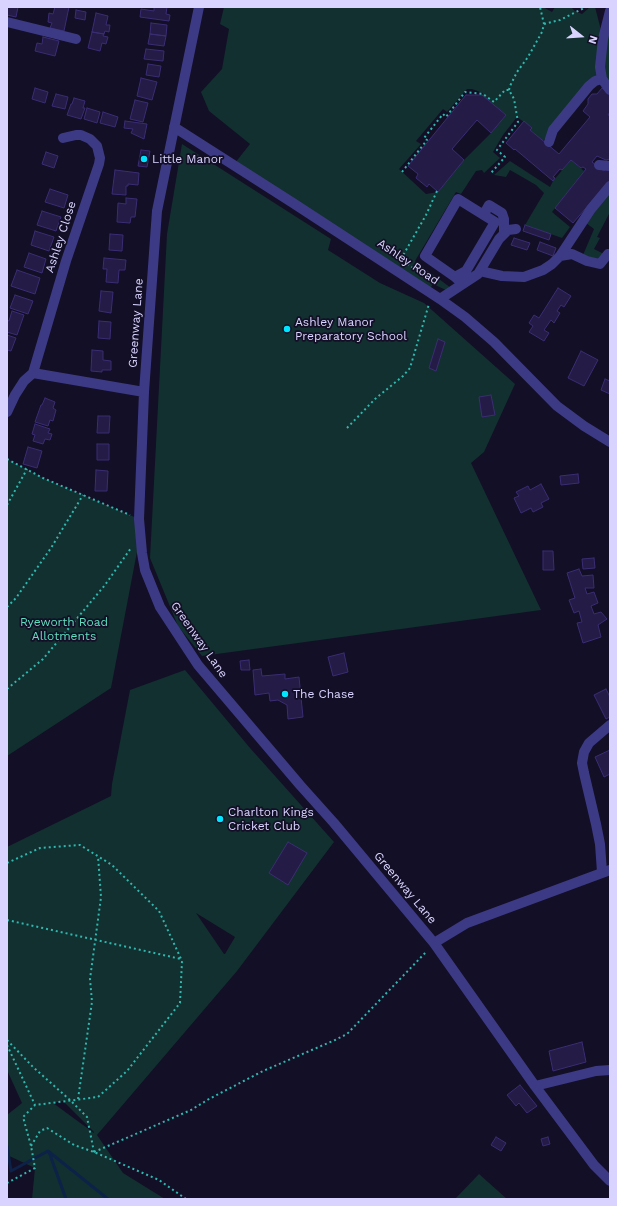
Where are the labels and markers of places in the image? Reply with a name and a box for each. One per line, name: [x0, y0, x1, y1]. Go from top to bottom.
place label: Little Manor: [152, 152, 223, 166]
marker: Little Manor: [139, 154, 149, 164]
place label: Ashley Manor Preparatory School: [295, 315, 407, 343]
marker: Ashley Manor Preparatory School: [282, 324, 292, 334]
place label: The Chase: [293, 687, 354, 701]
marker: The Chase: [280, 689, 290, 699]
place label: Charlton Kings Cricket Club: [228, 805, 314, 833]
marker: Charlton Kings Cricket Club: [215, 814, 225, 824]

